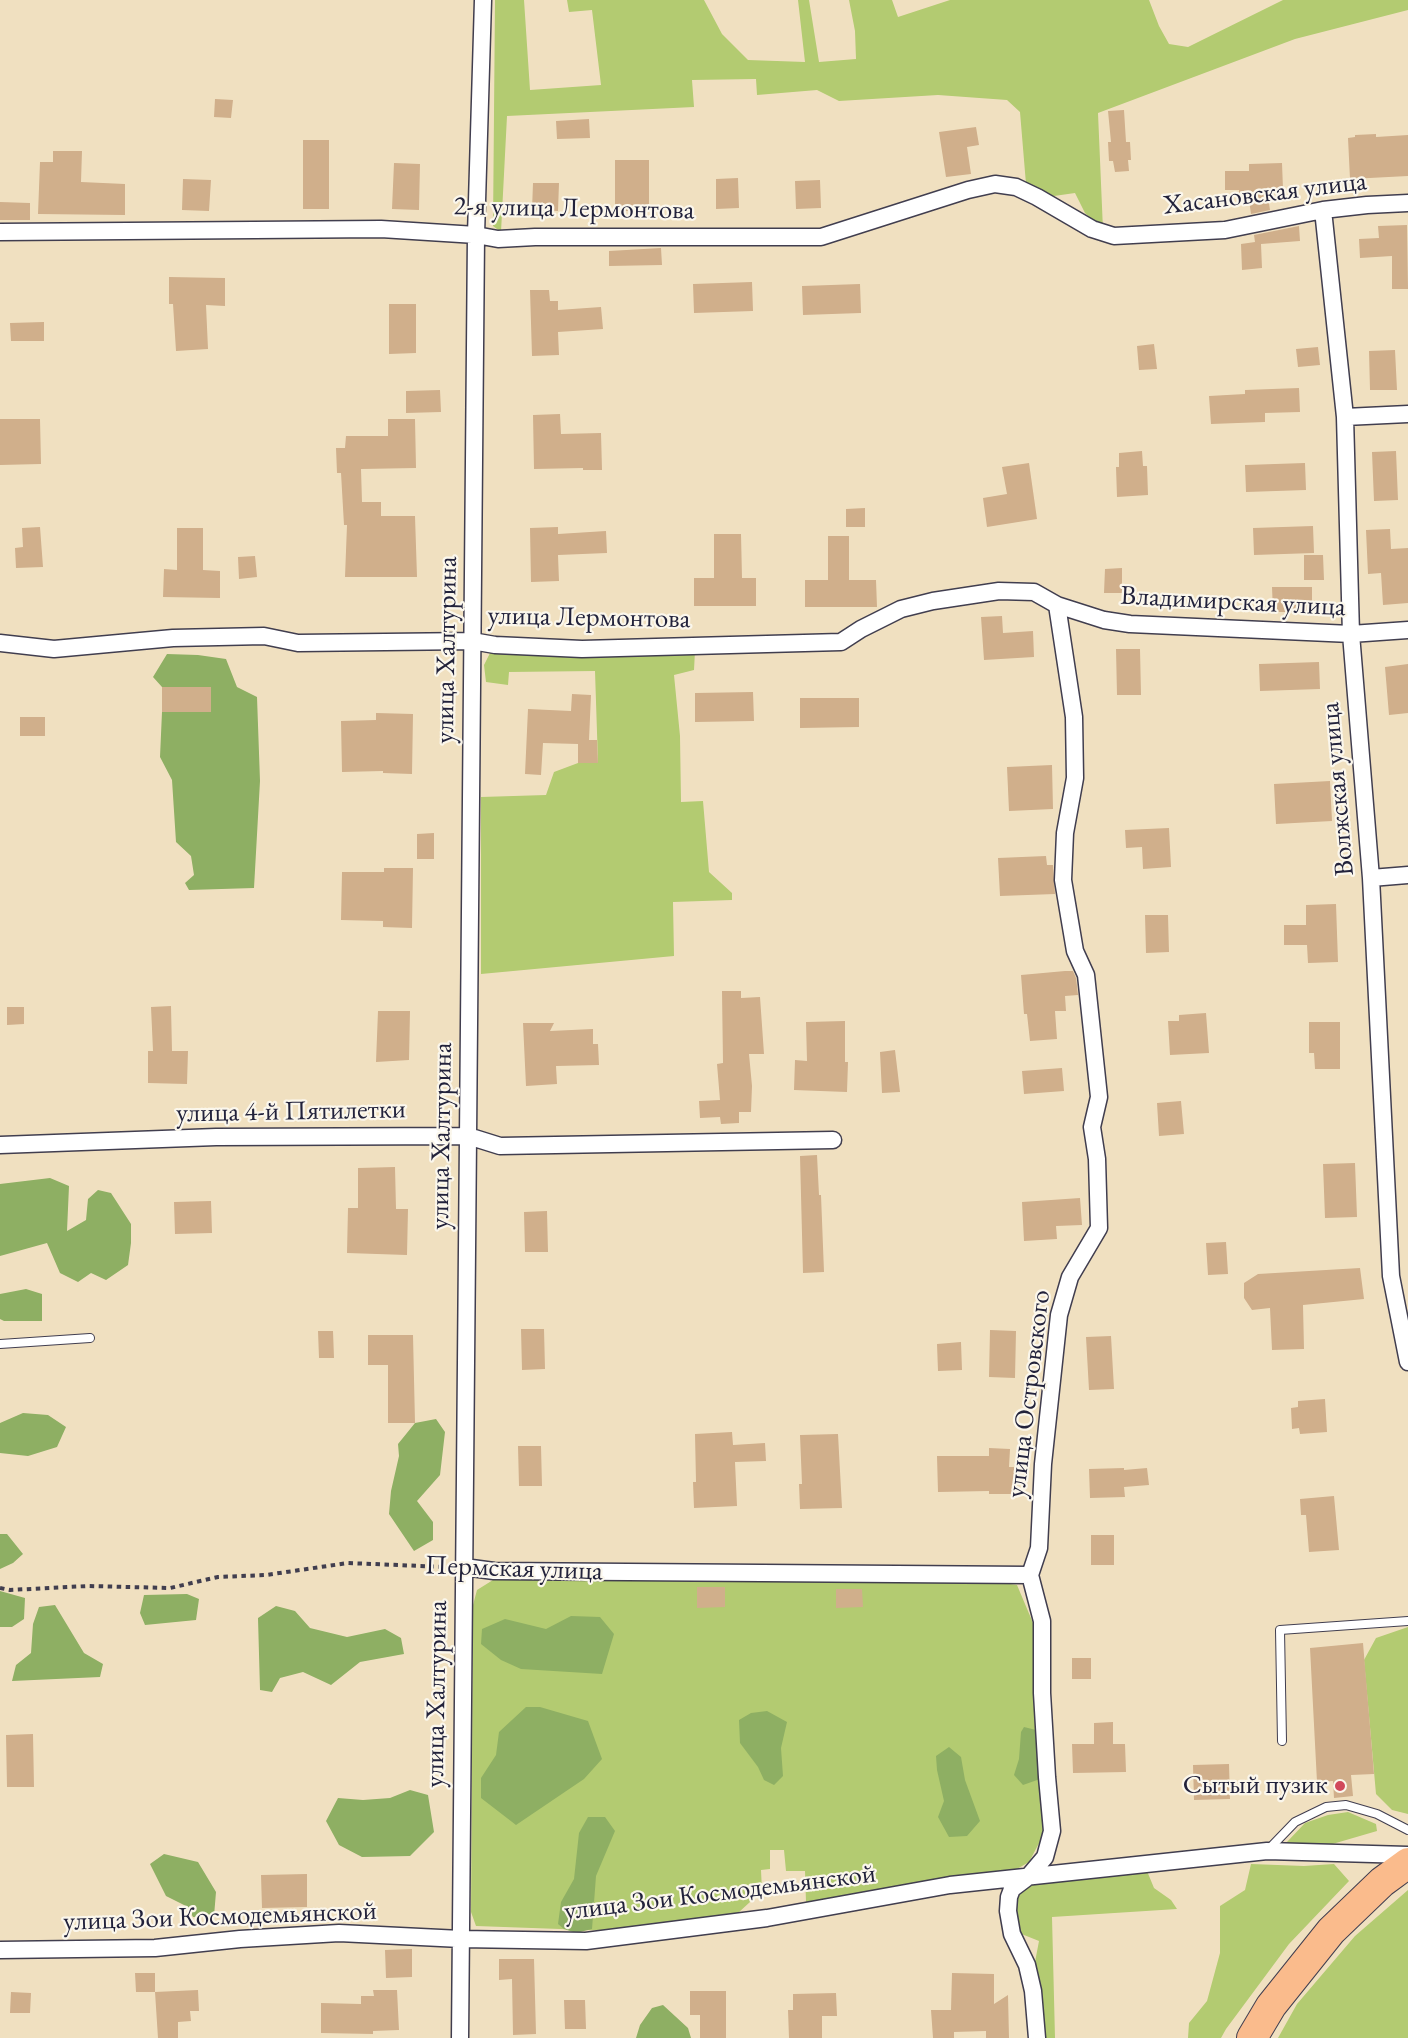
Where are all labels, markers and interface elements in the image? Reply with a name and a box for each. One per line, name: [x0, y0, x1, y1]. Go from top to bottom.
street label: Хасановская улица: [1162, 165, 1368, 223]
street label: 2-я улица Лермонтова: [453, 191, 695, 227]
street label: улица Халтурина: [429, 556, 465, 744]
street label: Владимирская улица: [1119, 580, 1347, 624]
street label: улица Лермонтова: [487, 600, 691, 636]
street label: Волжская улица: [1314, 701, 1362, 877]
street label: улица Халтурина: [424, 1042, 460, 1230]
street label: улица 4-й Пятилетки: [176, 1094, 406, 1130]
street label: улица Островского: [1000, 1288, 1058, 1500]
street label: Пермская улица: [425, 1550, 603, 1588]
street label: улица Халтурина: [419, 1600, 455, 1788]
place label: Сытый пузик: [1183, 1770, 1328, 1802]
marker: Сытый пузик: [1333, 1779, 1347, 1793]
street label: улица Зои Космодемьянской: [562, 1858, 878, 1928]
street label: улица Зои Космодемьянской: [63, 1895, 377, 1939]

